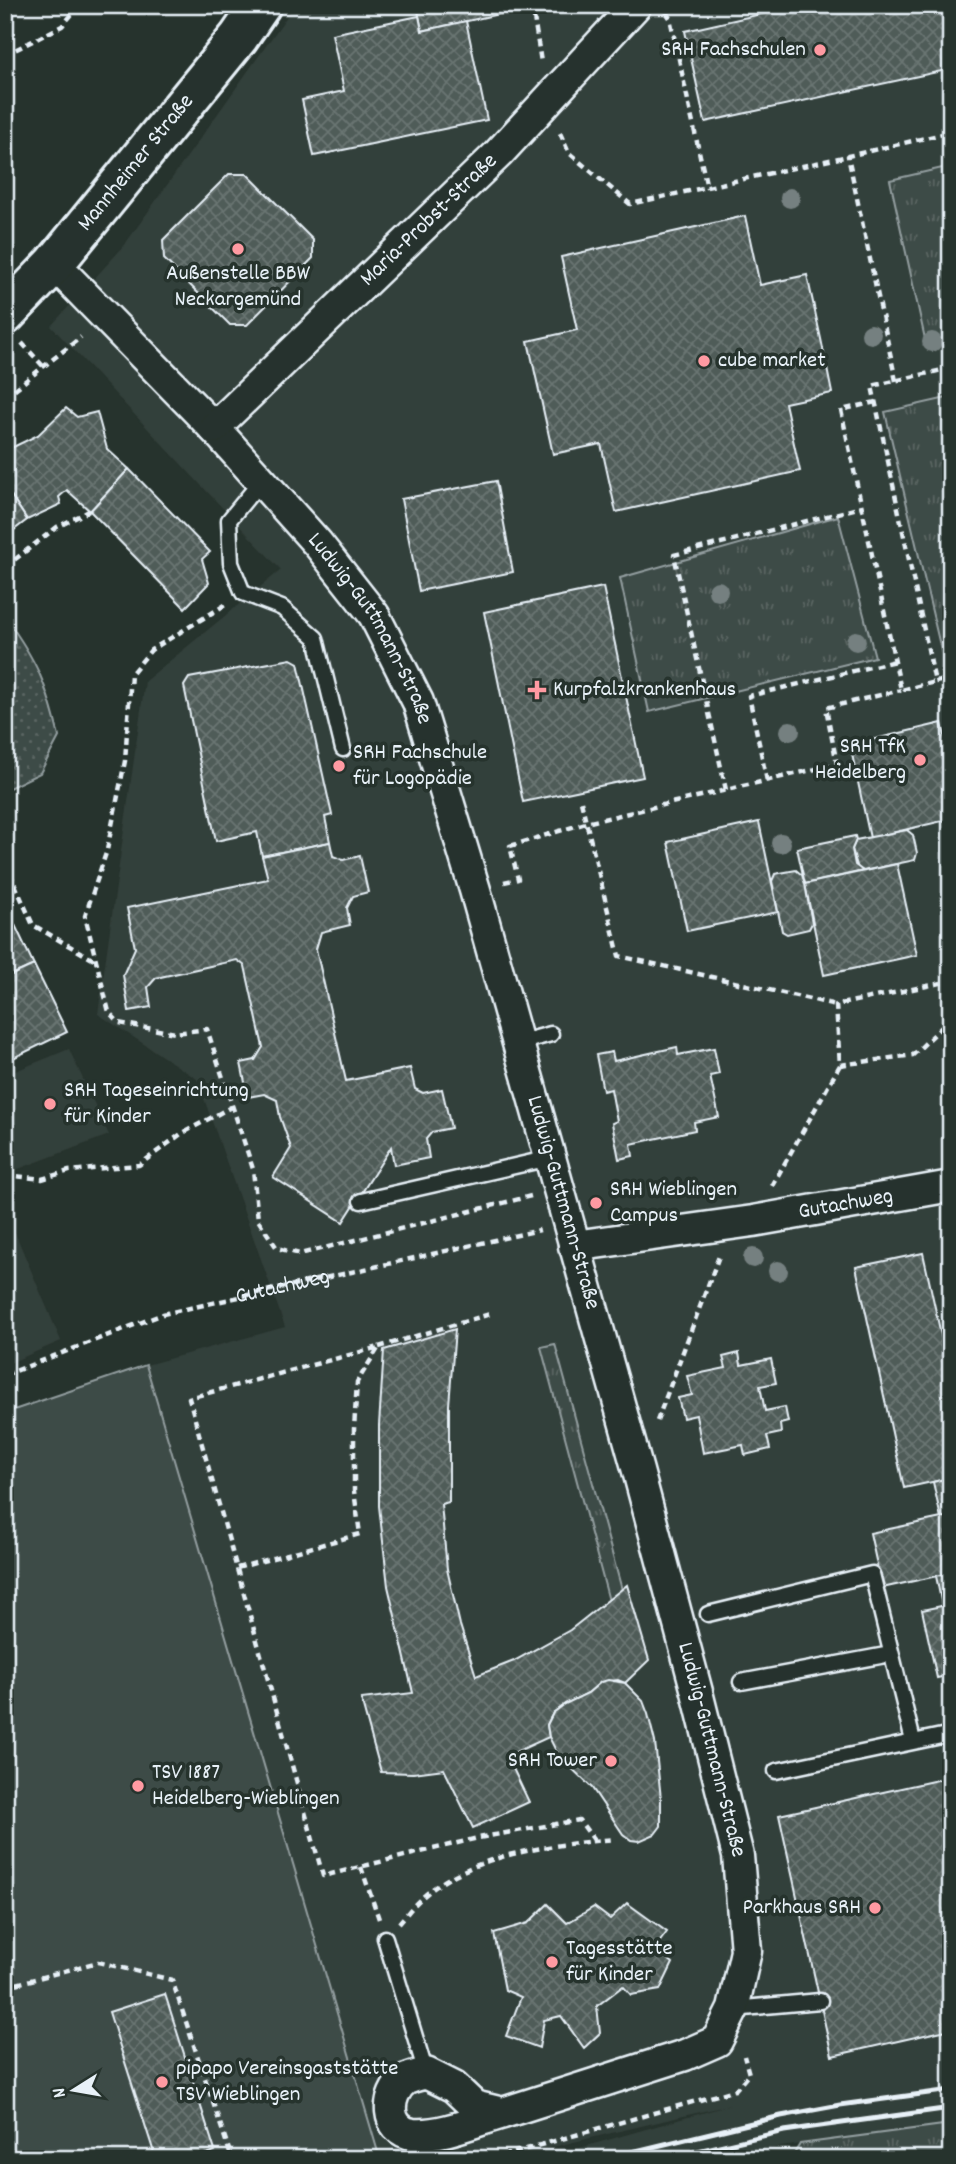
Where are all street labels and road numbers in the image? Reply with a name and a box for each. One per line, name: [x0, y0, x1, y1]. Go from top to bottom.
street label: Mannheimer Straße: [70, 87, 203, 239]
street label: Maria-Probst-Straße: [353, 146, 505, 295]
street label: Ludwig-Guttmann-Straße: [299, 525, 440, 728]
street label: Ludwig-Guttmann-Straße: [517, 1092, 608, 1313]
street label: Gutachweg: [796, 1180, 896, 1229]
street label: Gutachweg: [232, 1261, 333, 1314]
street label: Ludwig-Guttmann-Straße: [668, 1639, 754, 1861]

